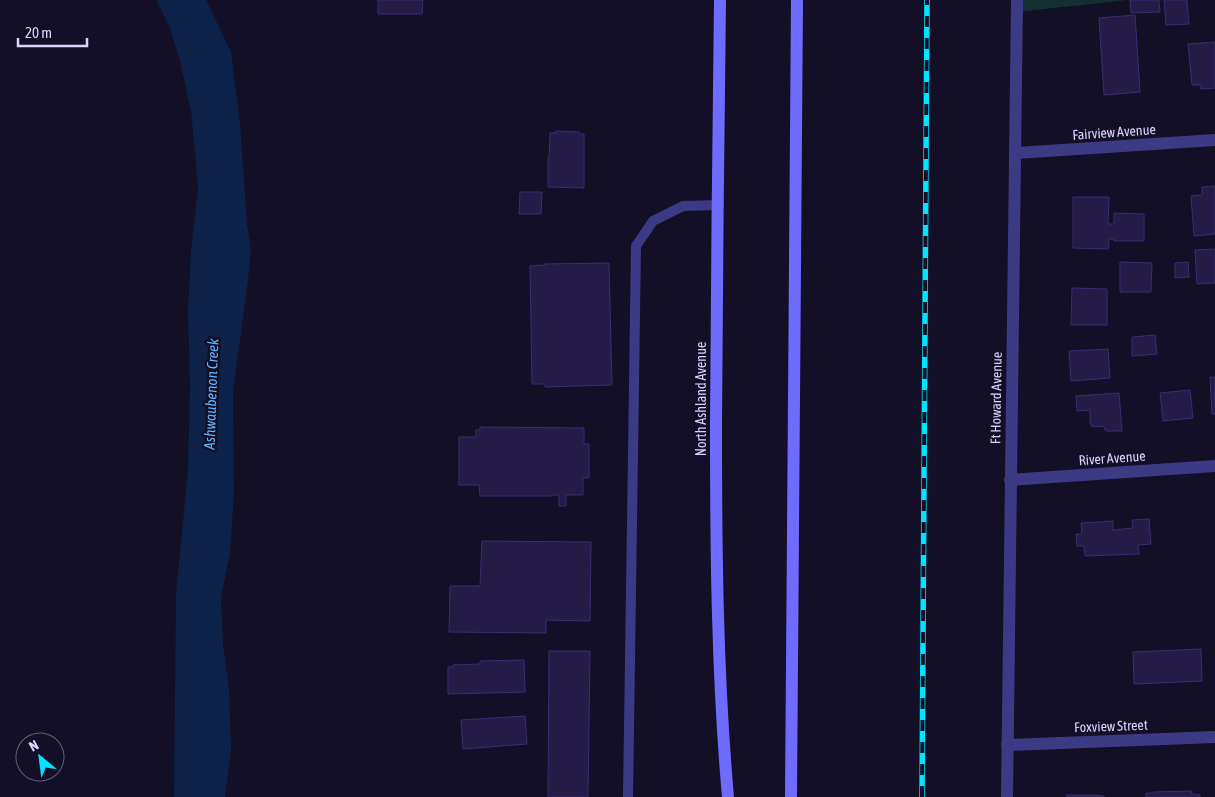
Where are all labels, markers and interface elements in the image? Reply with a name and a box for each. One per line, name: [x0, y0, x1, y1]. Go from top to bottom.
scale bar: [18, 15, 86, 47]
text: 20 m: [25, 24, 52, 41]
street label: Fairview Avenue: [1072, 121, 1156, 143]
water label: Ashwaubenon Creek: [201, 338, 221, 451]
street label: North Ashland Avenue: [693, 342, 709, 456]
street label: Ft Howard Avenue: [987, 352, 1005, 444]
street label: River Avenue: [1078, 448, 1146, 468]
street label: Foxview Street: [1074, 717, 1148, 735]
north arrow: [15, 732, 65, 782]
text: N: [26, 737, 41, 755]

